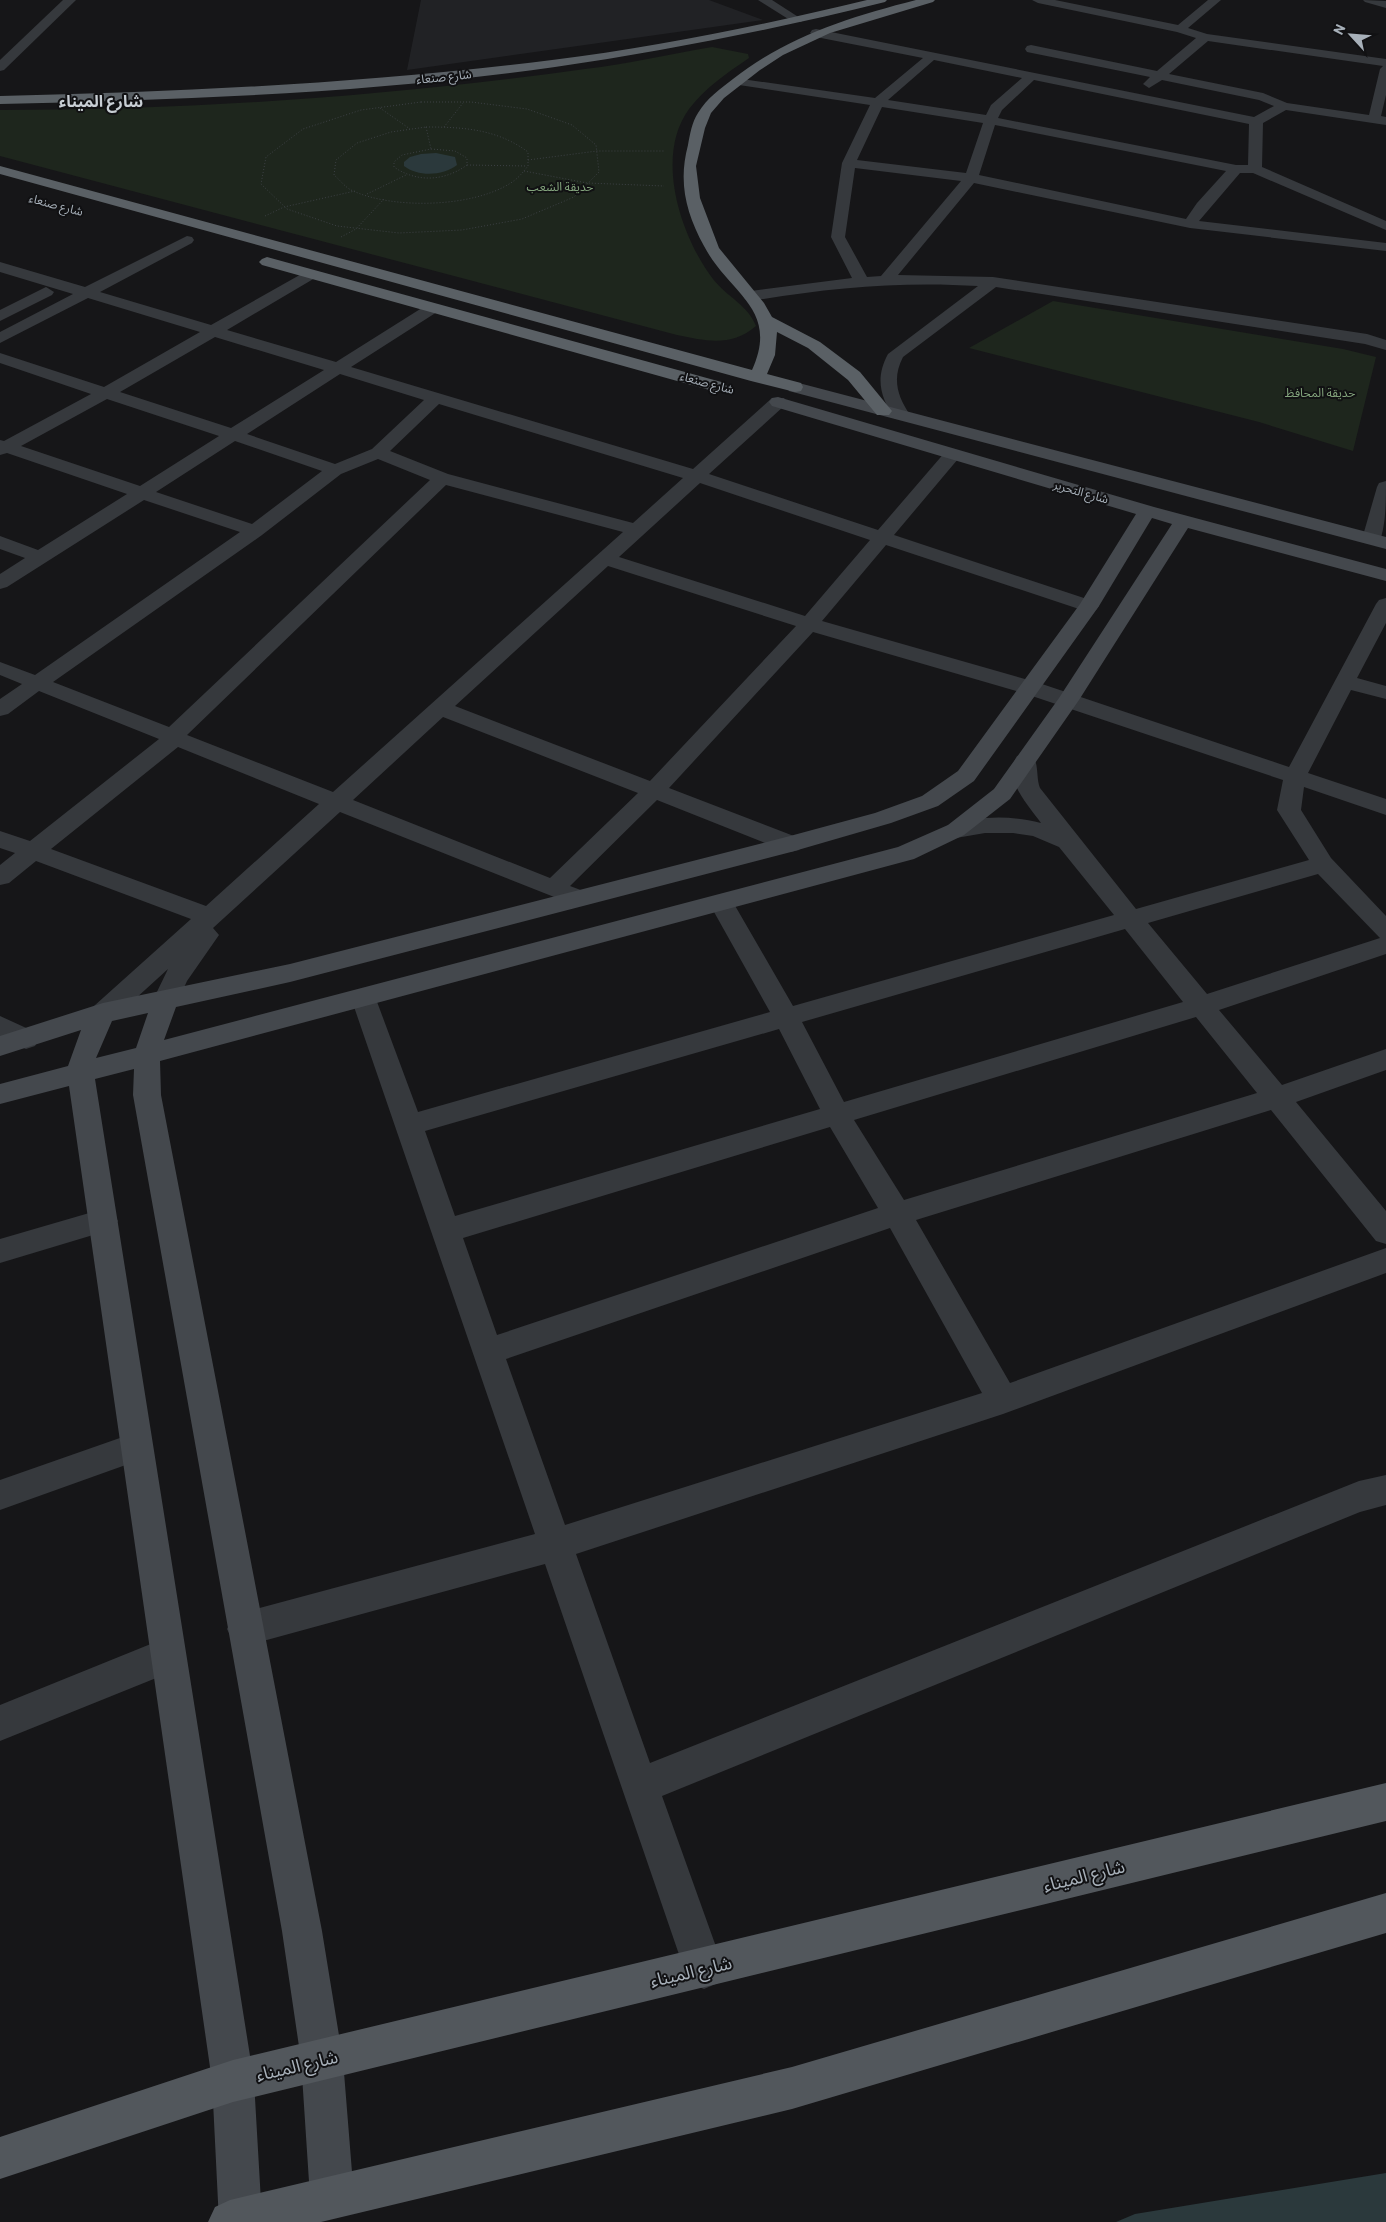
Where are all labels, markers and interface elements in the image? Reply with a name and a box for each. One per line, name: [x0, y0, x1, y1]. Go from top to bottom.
north arrow: [1326, 10, 1376, 60]
text: N: [1329, 21, 1349, 37]
street label: شارع صنعاء: [416, 66, 472, 89]
district label: شارع الميناء: [59, 91, 143, 113]
park label: حديقة الشعب: [527, 179, 593, 194]
street label: شارع صنعاء: [27, 190, 85, 221]
street label: شارع صنعاء: [678, 368, 736, 399]
park label: حديقة المحافظ: [1285, 385, 1355, 400]
street label: شارع التحرير: [1050, 476, 1110, 508]
street label: شارع الميناء: [1041, 1854, 1128, 1900]
street label: شارع الميناء: [648, 1951, 735, 1995]
street label: شارع الميناء: [254, 2045, 341, 2089]

